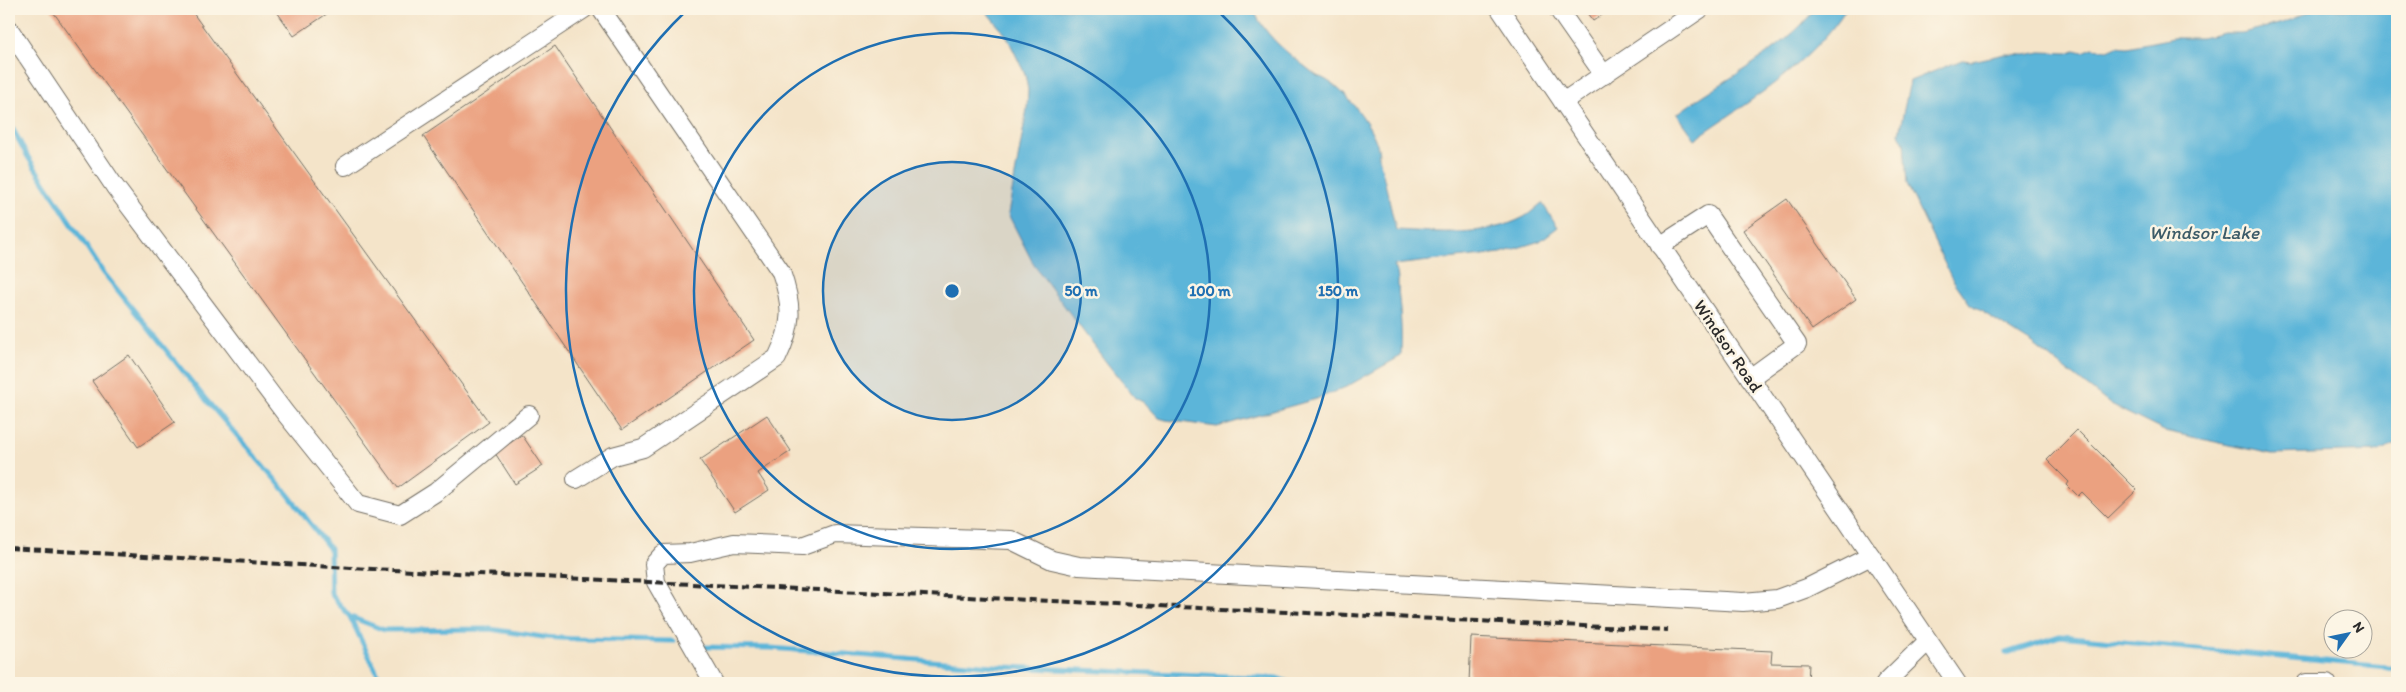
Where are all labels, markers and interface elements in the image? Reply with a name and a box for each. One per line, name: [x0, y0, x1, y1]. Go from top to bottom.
water label: Windsor Lake: [2149, 221, 2260, 244]
centre of rings: [943, 282, 961, 300]
text: 50 m: [1064, 282, 1098, 300]
text: 100 m: [1189, 282, 1231, 300]
text: 150 m: [1318, 282, 1358, 300]
street label: Windsor Road: [1689, 295, 1767, 397]
north arrow: [2324, 610, 2374, 660]
text: N: [2349, 619, 2368, 636]

